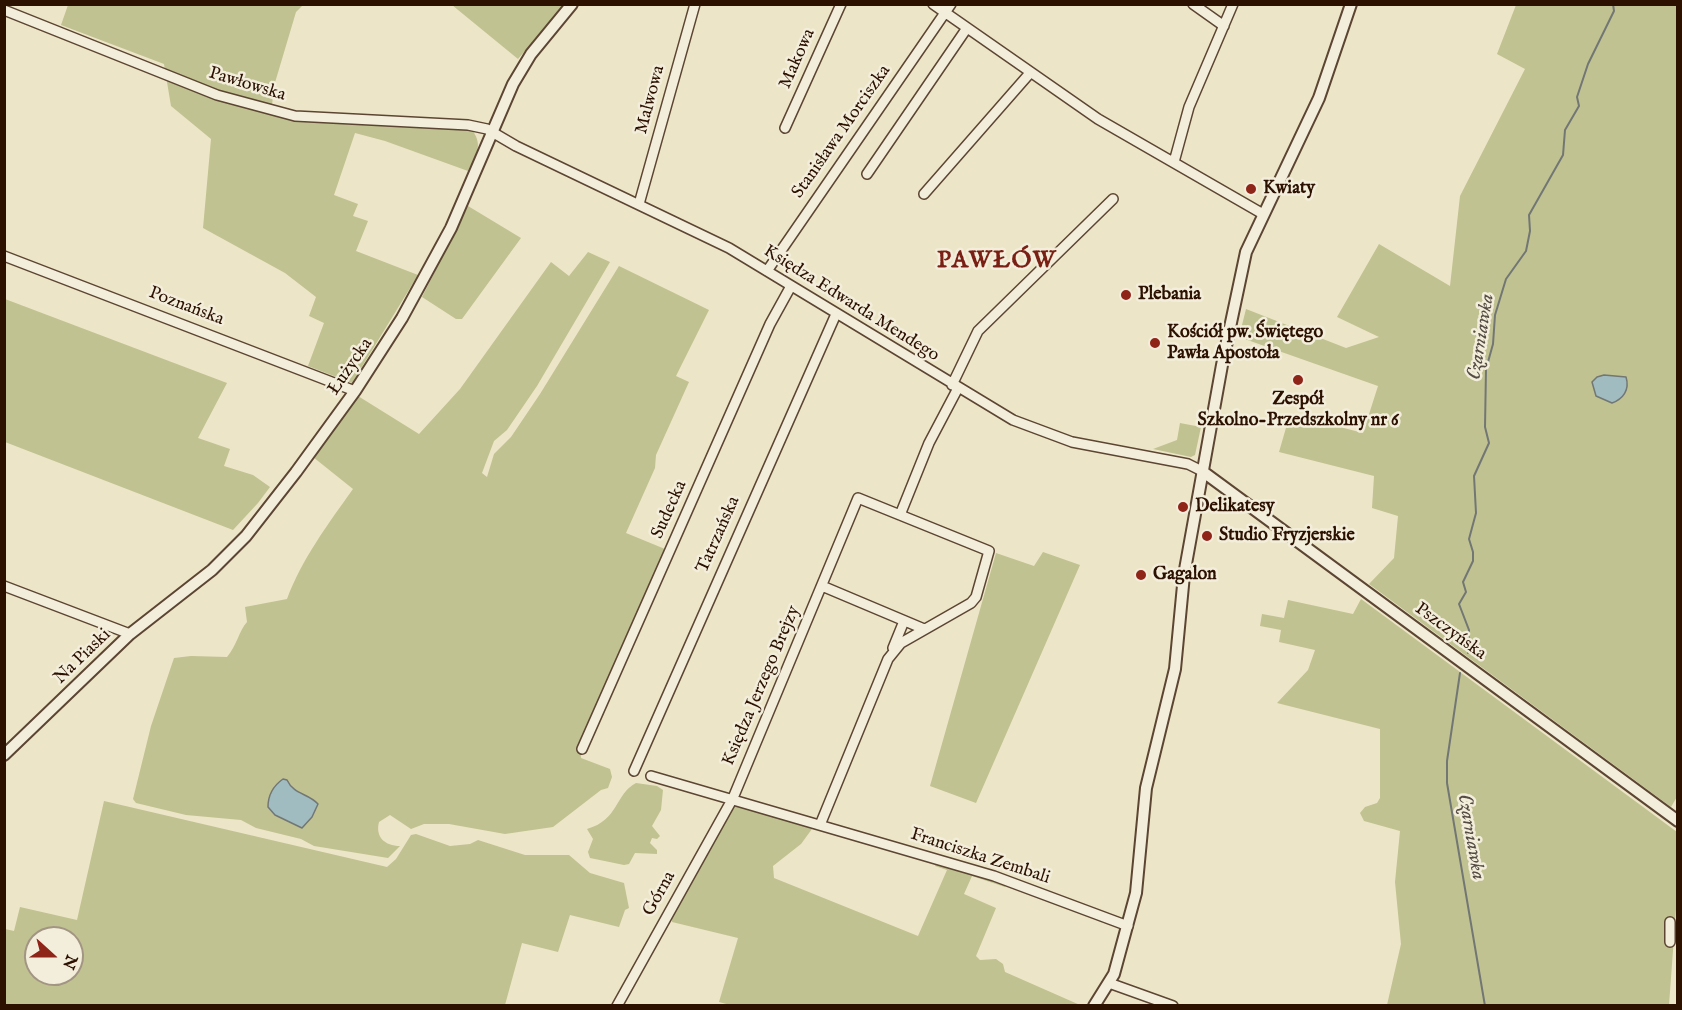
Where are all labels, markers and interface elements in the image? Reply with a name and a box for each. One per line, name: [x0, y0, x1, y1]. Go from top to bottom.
street label: Makowa: [775, 26, 821, 92]
street label: Stanisława Morciszka: [788, 61, 896, 203]
street label: Pawłowska: [206, 63, 288, 107]
street label: Malwowa: [631, 63, 671, 137]
place label: Kwiaty: [1263, 178, 1315, 200]
marker: Kwiaty: [1244, 182, 1258, 196]
street label: Księdza Edwarda Mendego: [759, 241, 943, 367]
district label: PAWŁÓW: [937, 248, 1057, 276]
street label: Poznańska: [145, 283, 227, 331]
place label: Plebania: [1138, 284, 1201, 306]
marker: Plebania: [1119, 288, 1133, 302]
water label: Czarniawka: [1463, 292, 1501, 382]
place label: Kościół pw. Świętego Pawła Apostoła: [1167, 322, 1323, 364]
street label: Łużycka: [324, 334, 378, 400]
marker: Kościół pw. Świętego Pawła Apostoła: [1148, 336, 1162, 350]
marker: Zespół Szkolno-Przedszkolny nr 6: [1291, 373, 1305, 387]
place label: Zespół Szkolno-Przedszkolny nr 6: [1197, 389, 1399, 432]
street label: Sudecka: [648, 477, 692, 543]
street label: Tatrzańska: [693, 493, 745, 577]
place label: Delikatesy: [1195, 496, 1274, 518]
marker: Delikatesy: [1176, 500, 1190, 514]
place label: Studio Fryzjerskie: [1219, 525, 1355, 547]
marker: Studio Fryzjerskie: [1200, 529, 1214, 543]
place label: Gagalon: [1153, 564, 1217, 586]
marker: Gagalon: [1134, 568, 1148, 582]
street label: Pszczyńska: [1410, 599, 1490, 665]
street label: Księdza Jerzego Brejzy: [718, 603, 806, 769]
street label: Na Piaski: [50, 625, 116, 689]
water label: Czarniawka: [1451, 792, 1489, 882]
street label: Franciszka Zembali: [907, 824, 1053, 890]
street label: Górna: [639, 868, 681, 920]
north arrow: [24, 926, 84, 986]
text: N: [57, 952, 81, 972]

